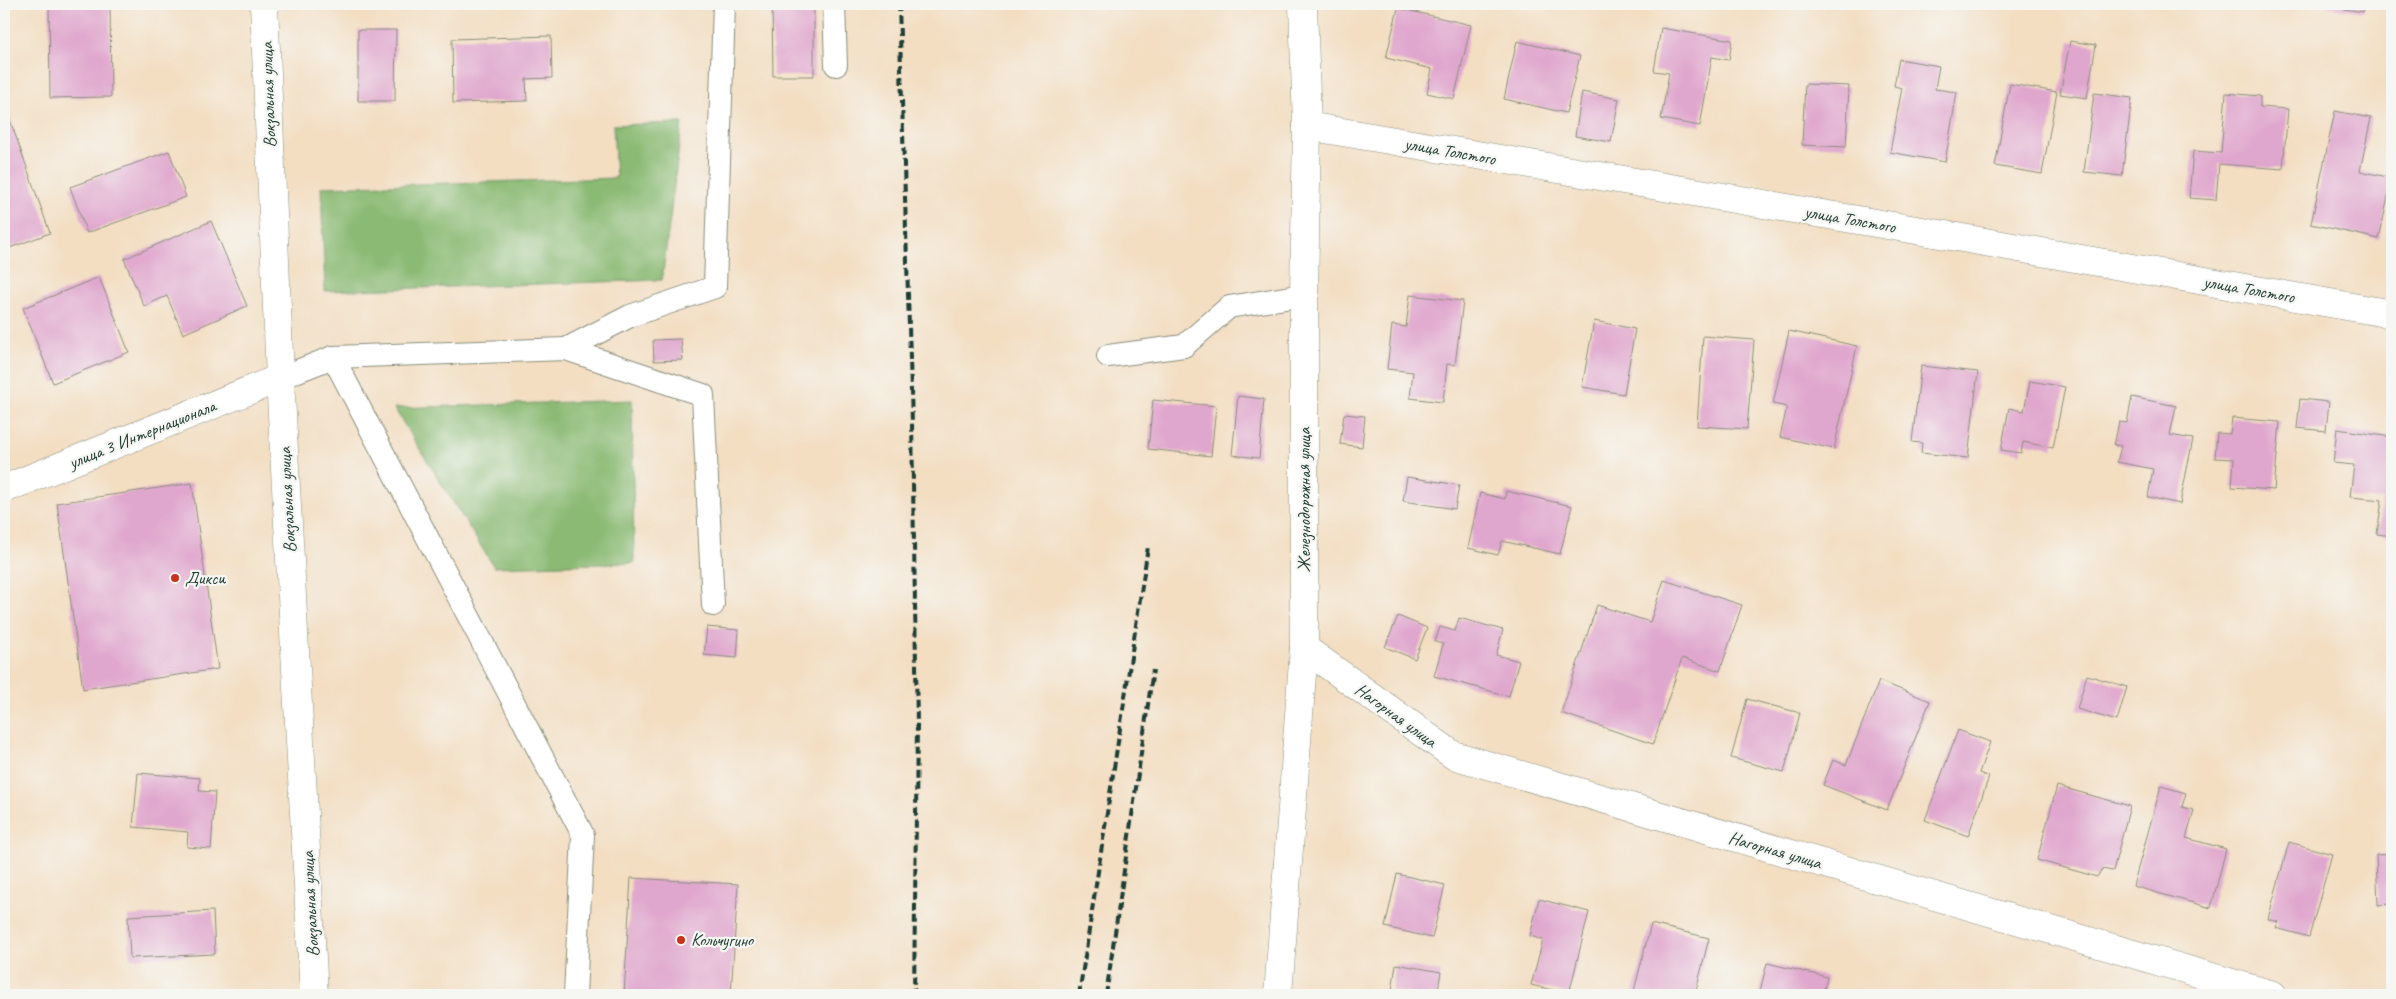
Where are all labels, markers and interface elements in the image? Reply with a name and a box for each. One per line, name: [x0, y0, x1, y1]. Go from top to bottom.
street label: Вокзальная улица: [255, 41, 282, 148]
street label: улица Толстого: [1402, 132, 1499, 170]
street label: улица Толстого: [1802, 200, 1899, 238]
street label: улица Толстого: [2201, 270, 2298, 308]
street label: улица 3 Интернационала: [64, 394, 220, 474]
street label: Железнодорожная улица: [1293, 426, 1316, 572]
street label: Вокзальная улица: [273, 446, 302, 553]
place label: Дикси: [185, 567, 226, 589]
marker: Дикси: [169, 572, 181, 584]
street label: Нагорная улица: [1351, 678, 1442, 753]
street label: Нагорная улица: [1726, 826, 1825, 874]
street label: Вокзальная улица: [296, 850, 325, 957]
place label: Кольчугино: [691, 929, 755, 951]
marker: Кольчугино: [675, 934, 687, 946]

